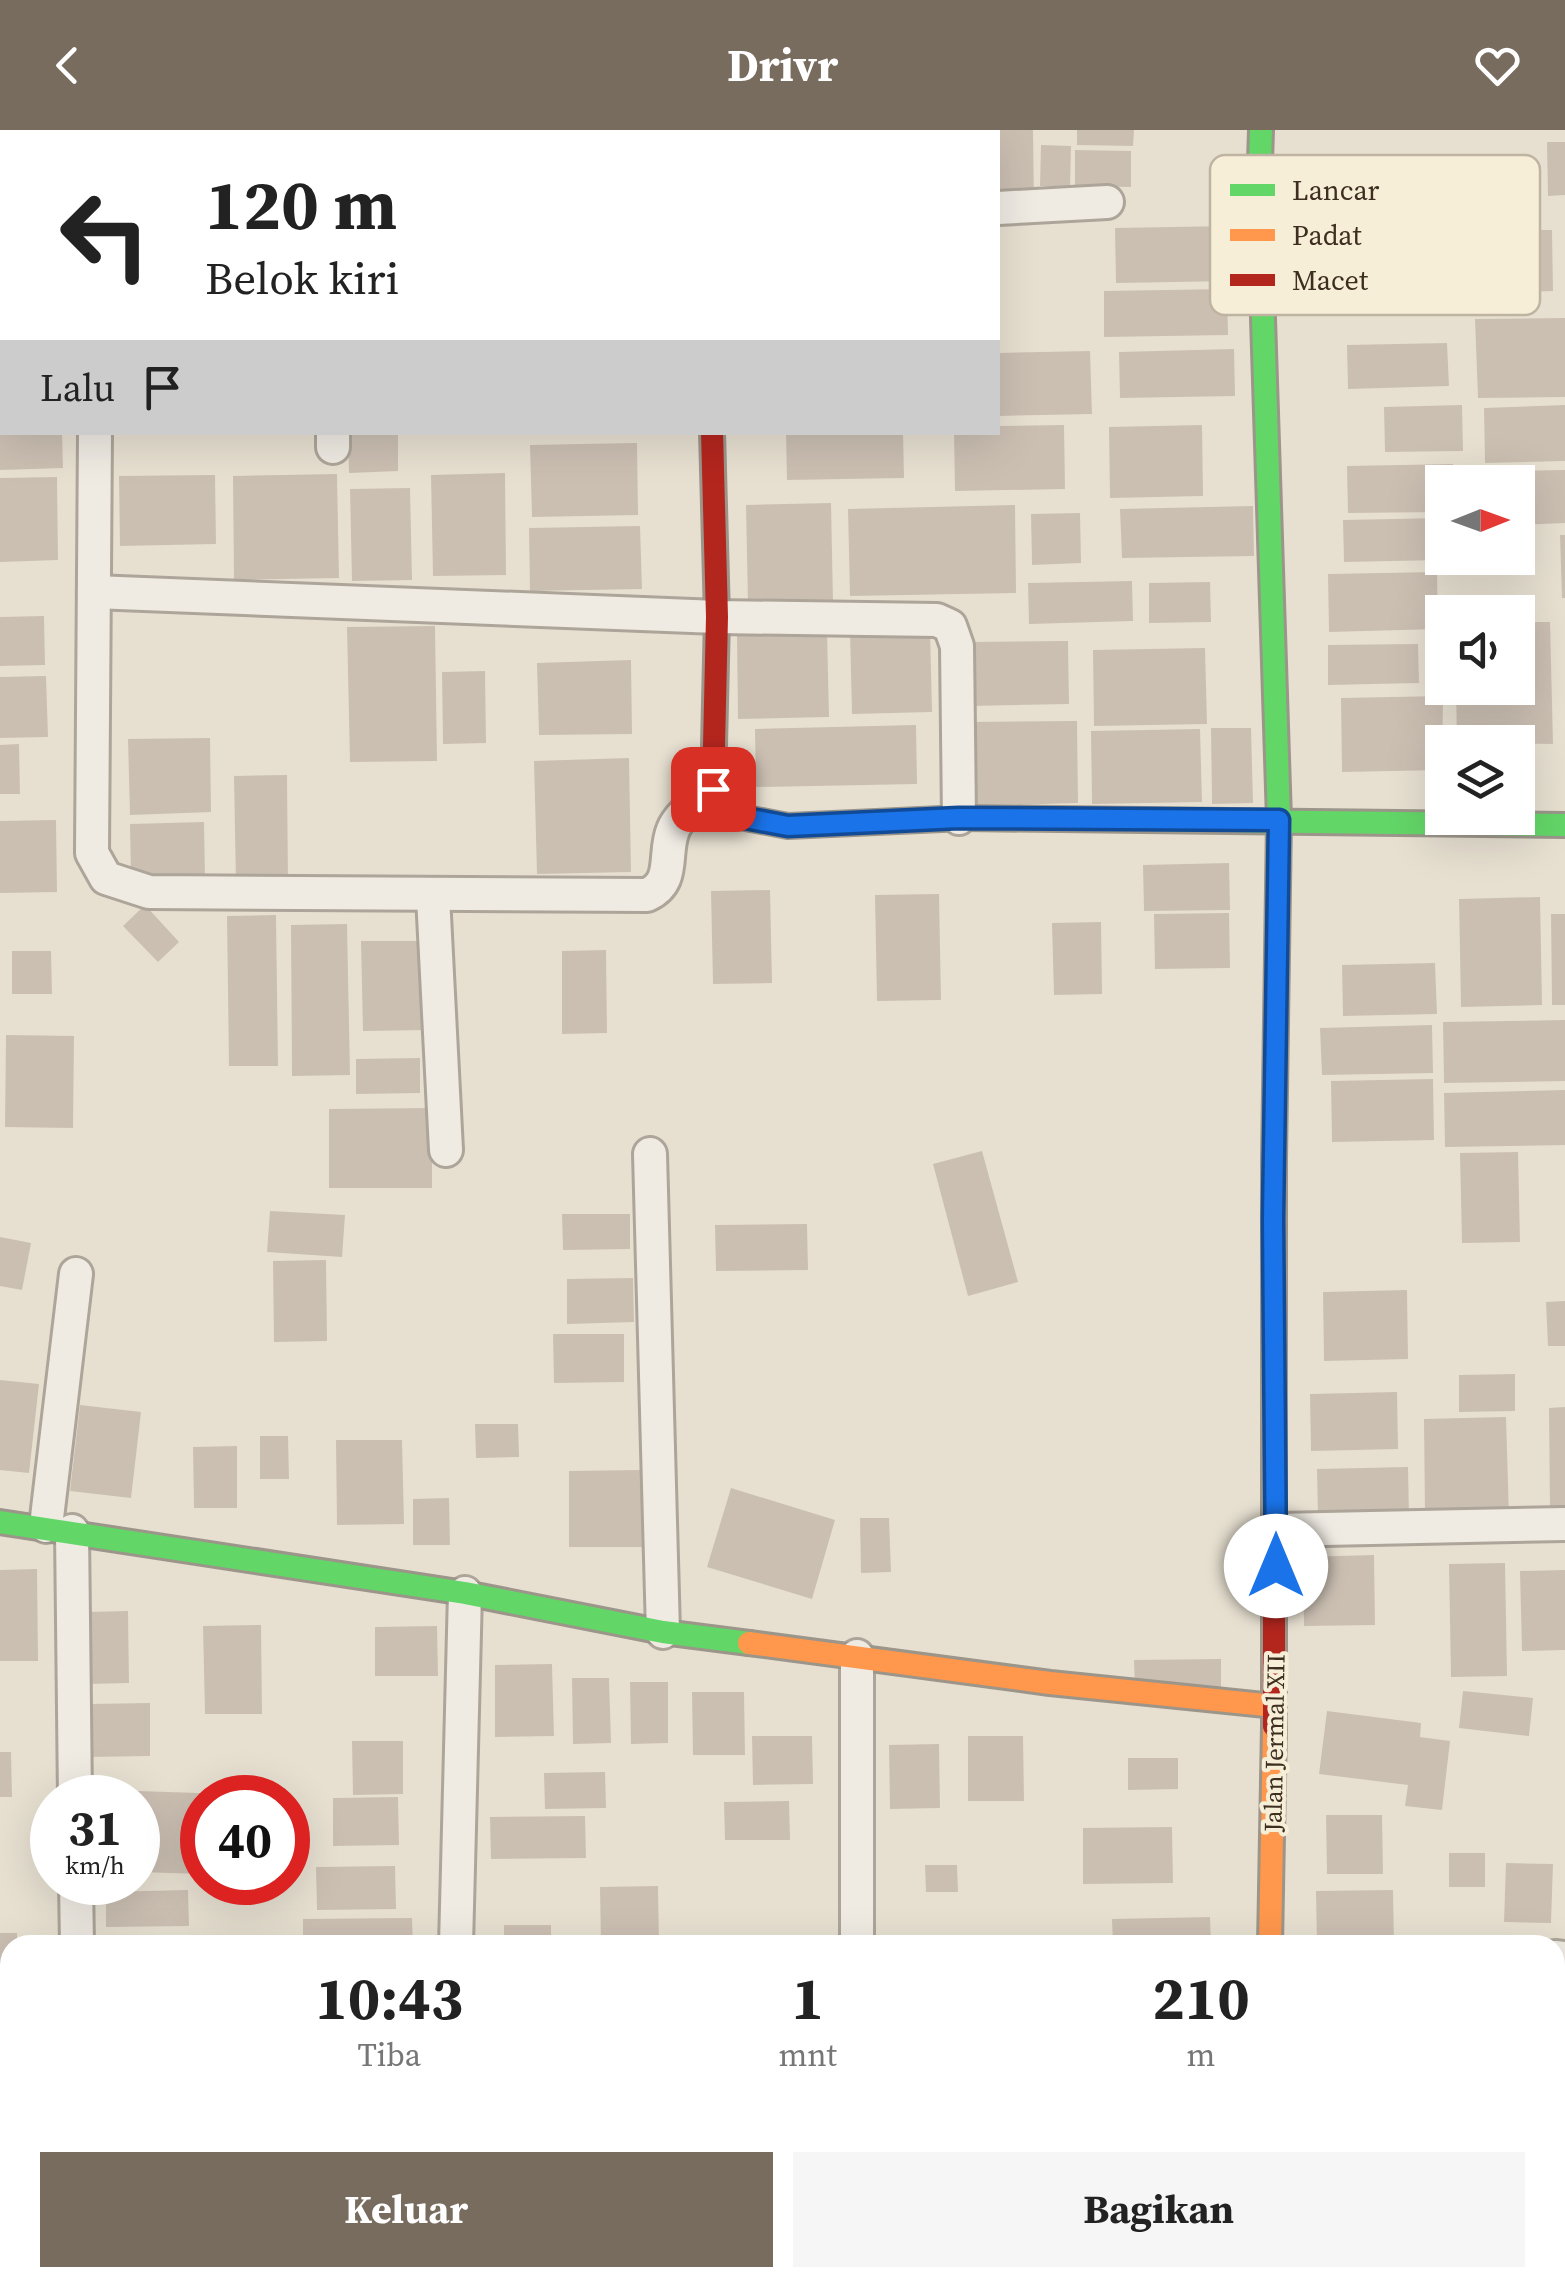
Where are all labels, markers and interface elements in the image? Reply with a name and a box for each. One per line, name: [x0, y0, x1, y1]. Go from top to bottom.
text: Drivr: [727, 34, 838, 96]
icon: back: [40, 38, 95, 93]
icon: heart: [1470, 38, 1525, 93]
legend: [1210, 155, 1540, 315]
text: 120 m: [205, 156, 397, 252]
icon: left: [40, 170, 170, 300]
text: Lancar: [1292, 171, 1380, 209]
text: Padat: [1292, 216, 1363, 254]
text: Belok kiri: [205, 247, 399, 309]
text: Macet: [1292, 261, 1369, 299]
icon: arrive: [135, 360, 190, 415]
text: Lalu: [40, 362, 115, 414]
north arrow: [1425, 465, 1535, 575]
map controls: [1425, 465, 1535, 835]
button: sound: [1425, 595, 1535, 705]
button: layers: [1425, 725, 1535, 835]
pin: [671, 747, 756, 832]
icon: arrive: [686, 762, 741, 817]
position arrow: [1224, 1514, 1328, 1618]
street label: Jalan Jermal XII: [1255, 1654, 1293, 1833]
speed limit sign: 40: [180, 1775, 310, 1905]
text: 31: [68, 1793, 122, 1862]
text: km/h: [65, 1848, 125, 1882]
text: 10:43: [315, 1957, 463, 2039]
text: 1: [792, 1957, 824, 2039]
text: 210: [1152, 1957, 1250, 2039]
text: Tiba: [357, 2033, 421, 2077]
text: mnt: [779, 2033, 837, 2077]
text: m: [1187, 2033, 1215, 2077]
button: Keluar: [40, 2152, 773, 2267]
button: Bagikan: [793, 2152, 1525, 2267]

